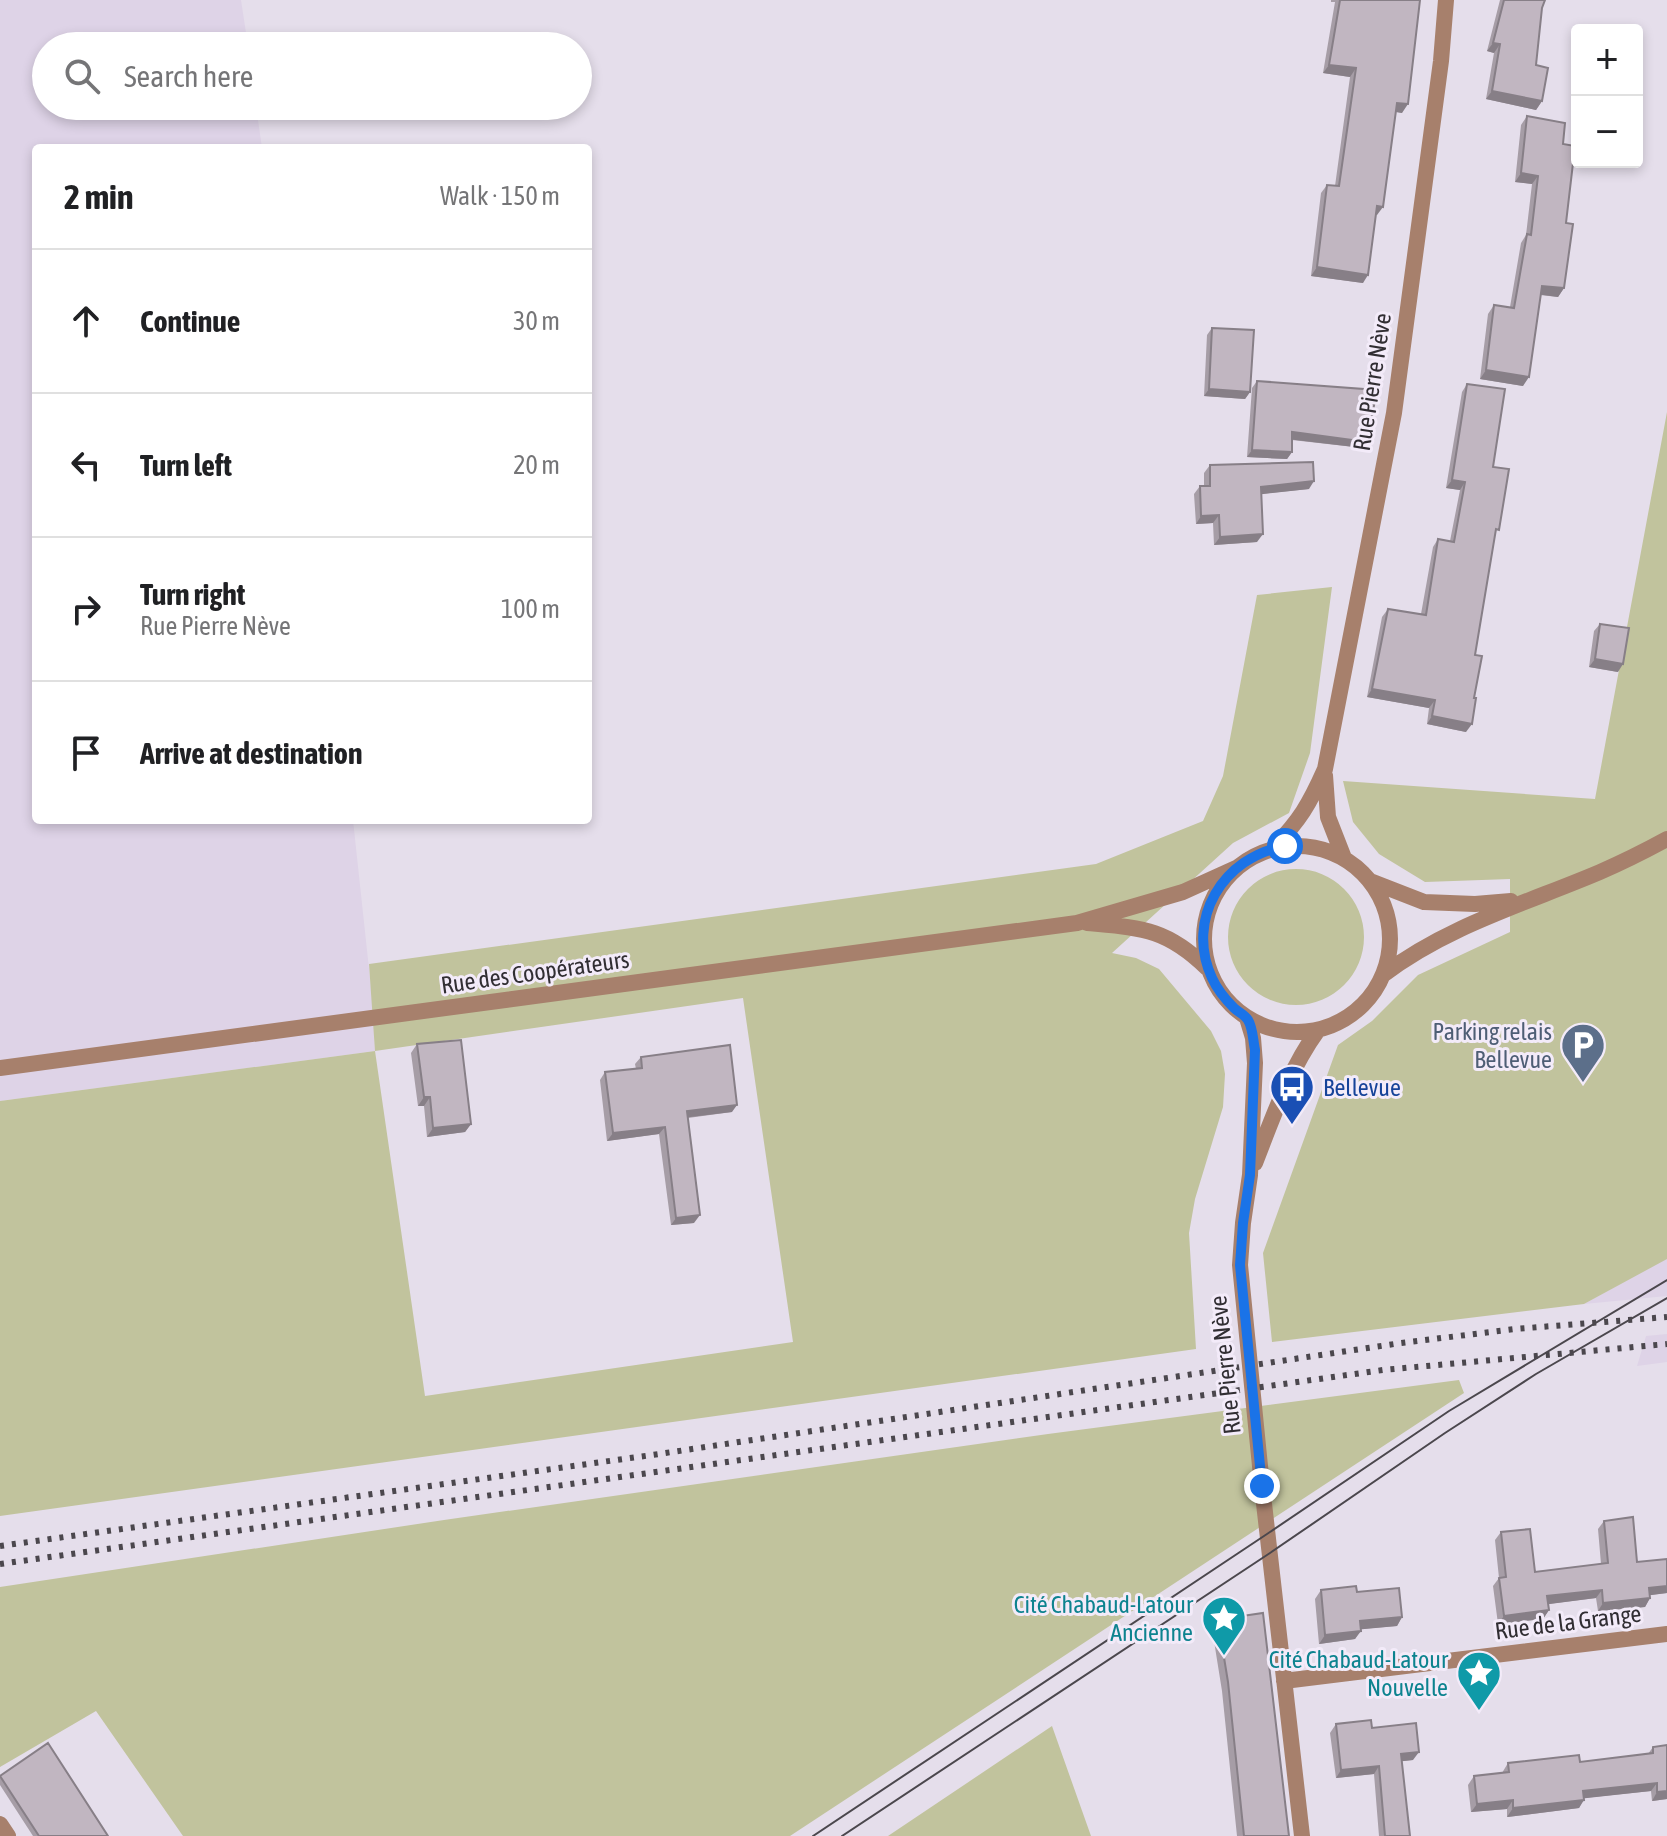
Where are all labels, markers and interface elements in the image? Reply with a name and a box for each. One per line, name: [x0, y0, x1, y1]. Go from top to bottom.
map controls: [1571, 24, 1643, 168]
button: +: [1571, 24, 1643, 96]
search box: [32, 32, 592, 120]
icon: search: [60, 54, 104, 98]
text: Search here: [124, 59, 253, 93]
button: −: [1571, 96, 1643, 168]
text: 2 min: [64, 177, 133, 216]
text: Walk · 150 m: [440, 181, 560, 211]
icon: ahead: [64, 299, 108, 343]
text: Continue: [140, 304, 240, 338]
text: 30 m: [513, 306, 560, 336]
street label: Rue Pierre Nève: [1348, 311, 1396, 453]
icon: left: [64, 443, 108, 487]
text: Turn left: [140, 448, 232, 482]
text: 20 m: [513, 450, 560, 480]
text: Turn right: [140, 577, 246, 611]
icon: right: [64, 587, 108, 631]
text: 100 m: [501, 594, 560, 624]
text: Rue Pierre Nève: [140, 611, 291, 641]
icon: arrive: [64, 731, 108, 775]
text: Arrive at destination: [140, 736, 362, 770]
route start: [1267, 828, 1303, 864]
street label: Rue des Coopérateurs: [439, 945, 631, 999]
place label: Parking relais Bellevue: [1432, 1018, 1552, 1073]
parking icon: Parking relais Bellevue: [1559, 1021, 1607, 1084]
bus stop icon: Bellevue: [1268, 1063, 1316, 1126]
place label: Bellevue: [1323, 1074, 1401, 1101]
street label: Rue Pierre Nève: [1204, 1294, 1246, 1436]
route end: [1244, 1468, 1280, 1504]
place label: Cité Chabaud-Latour Ancienne: [1014, 1591, 1194, 1646]
place icon: Cité Chabaud-Latour Ancienne: [1200, 1594, 1248, 1657]
street label: Rue de la Grange: [1493, 1600, 1643, 1644]
place label: Cité Chabaud-Latour Nouvelle: [1269, 1646, 1449, 1701]
place icon: Cité Chabaud-Latour Nouvelle: [1455, 1649, 1503, 1712]

